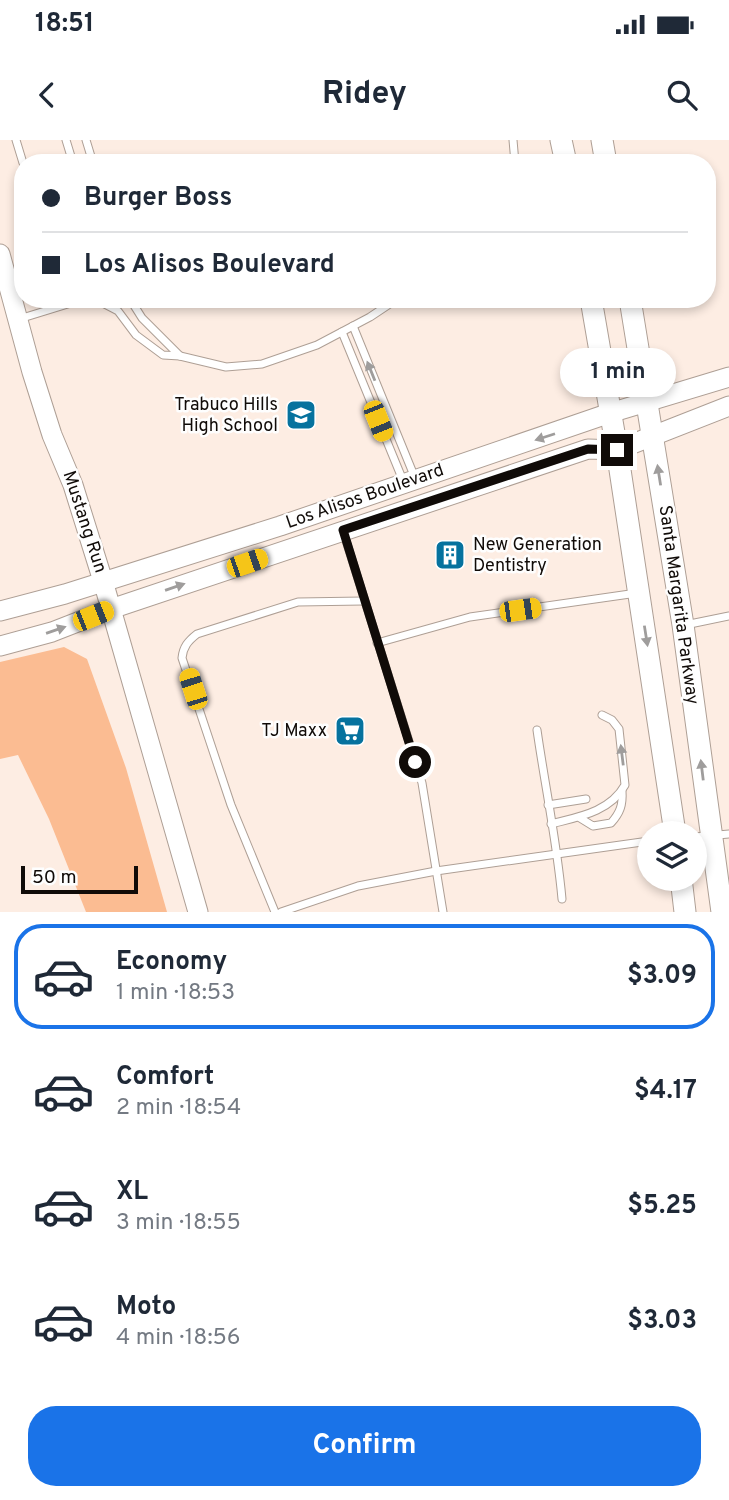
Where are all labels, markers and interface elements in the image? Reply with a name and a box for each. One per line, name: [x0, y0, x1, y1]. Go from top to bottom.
text: 18:51: [35, 8, 94, 41]
text: Ridey: [322, 75, 407, 115]
icon: back: [28, 76, 66, 114]
icon: search: [663, 76, 701, 114]
text: Burger Boss: [84, 182, 232, 215]
text: Los Alisos Boulevard: [84, 249, 335, 282]
callout: 1 min: [559, 348, 675, 398]
text: 1 min: [590, 358, 646, 387]
one-way arrow: [365, 360, 376, 381]
place label: Trabuco Hills High School: [174, 394, 278, 438]
school or university icon: Trabuco Hills High School: [284, 398, 318, 432]
car: [361, 398, 396, 444]
one-way arrow: [535, 432, 556, 442]
route end: [601, 434, 633, 466]
street label: Los Alisos Boulevard: [283, 459, 447, 535]
one-way arrow: [653, 464, 664, 486]
street label: Mustang Run: [57, 468, 111, 576]
street label: Santa Margarita Parkway: [653, 504, 703, 706]
place label: New Generation Dentistry: [473, 534, 602, 578]
building icon: New Generation Dentistry: [433, 538, 467, 572]
car: [224, 546, 271, 580]
one-way arrow: [165, 581, 186, 592]
car: [498, 597, 543, 623]
car: [70, 598, 117, 634]
one-way arrow: [46, 624, 67, 635]
one-way arrow: [641, 625, 652, 647]
car: [177, 666, 210, 712]
supermarket icon: TJ Maxx: [333, 714, 367, 748]
place label: TJ Maxx: [261, 720, 327, 743]
one-way arrow: [617, 744, 628, 766]
route start: [399, 746, 431, 778]
one-way arrow: [696, 758, 707, 780]
map controls: [637, 821, 707, 891]
button: layers: [637, 821, 707, 891]
scale bar: [21, 863, 138, 895]
text: 50 m: [32, 866, 77, 890]
icon: car: [32, 945, 95, 1008]
text: Economy: [116, 946, 227, 979]
text: $3.09: [627, 960, 697, 993]
text: 1 min · 18:53: [116, 979, 235, 1008]
icon: car: [32, 1060, 95, 1123]
text: Comfort: [116, 1061, 214, 1094]
text: $4.17: [634, 1075, 697, 1108]
text: 2 min · 18:54: [116, 1094, 241, 1123]
icon: car: [32, 1175, 95, 1238]
text: XL: [116, 1176, 148, 1209]
text: $5.25: [627, 1190, 697, 1223]
text: 3 min · 18:55: [116, 1209, 241, 1238]
icon: car: [32, 1290, 95, 1353]
text: Moto: [116, 1291, 176, 1324]
text: $3.03: [627, 1305, 697, 1338]
text: 4 min · 18:56: [116, 1324, 241, 1353]
button: Confirm: [28, 1406, 701, 1486]

